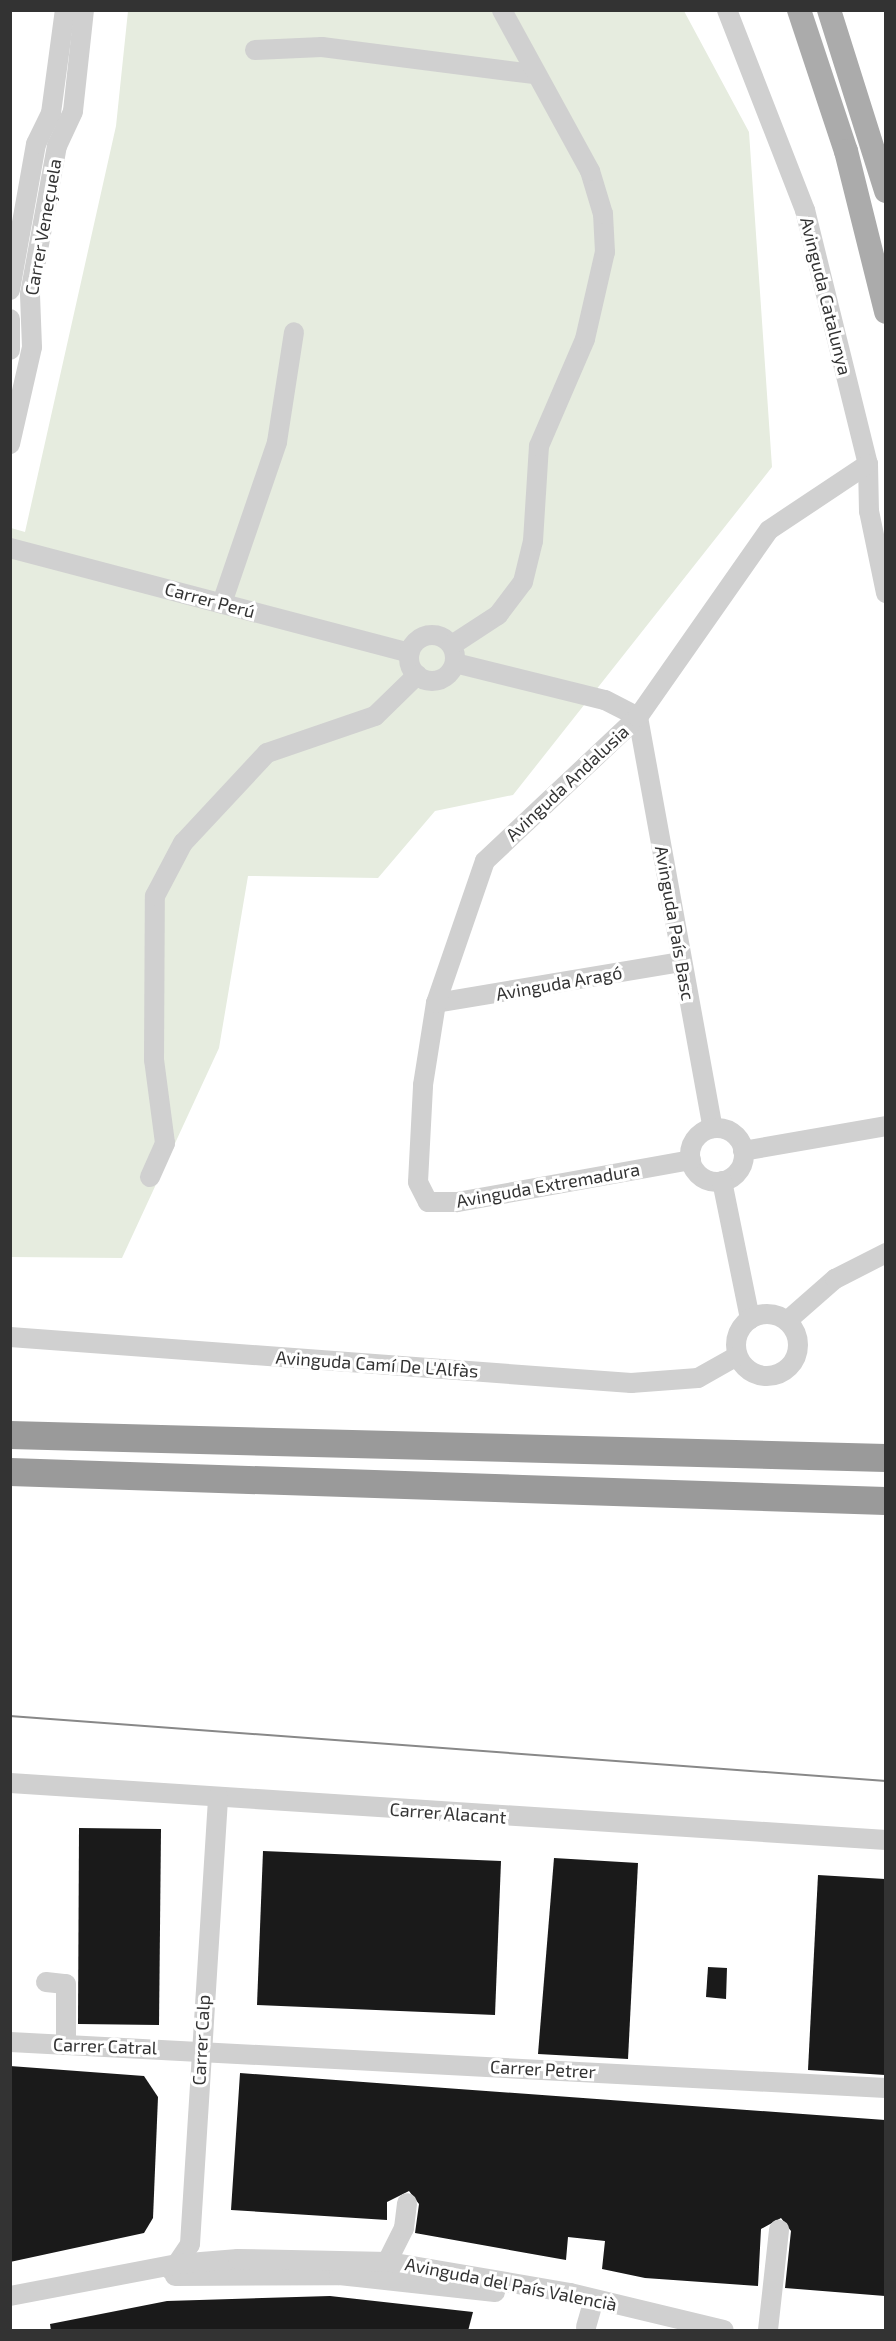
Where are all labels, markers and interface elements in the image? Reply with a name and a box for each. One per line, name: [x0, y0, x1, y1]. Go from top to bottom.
street label: Carrer Veneçuela: [20, 157, 66, 297]
street label: Avinguda Catalunya: [796, 215, 856, 377]
street label: Carrer Perú: [162, 578, 258, 622]
street label: Avinguda Andalusia: [501, 720, 633, 846]
street label: Avinguda País Basc: [651, 844, 699, 1002]
street label: Avinguda Aragó: [494, 961, 624, 1005]
street label: Avinguda Extremadura: [454, 1158, 642, 1212]
street label: Avinguda Camí De L'Alfàs: [275, 1346, 479, 1382]
street label: Carrer Alacant: [389, 1798, 507, 1828]
street label: Carrer Calp: [188, 1994, 214, 2086]
street label: Carrer Catral: [52, 2033, 158, 2059]
street label: Carrer Petrer: [489, 2055, 597, 2083]
street label: Avinguda del País Valencià: [403, 2253, 619, 2315]

